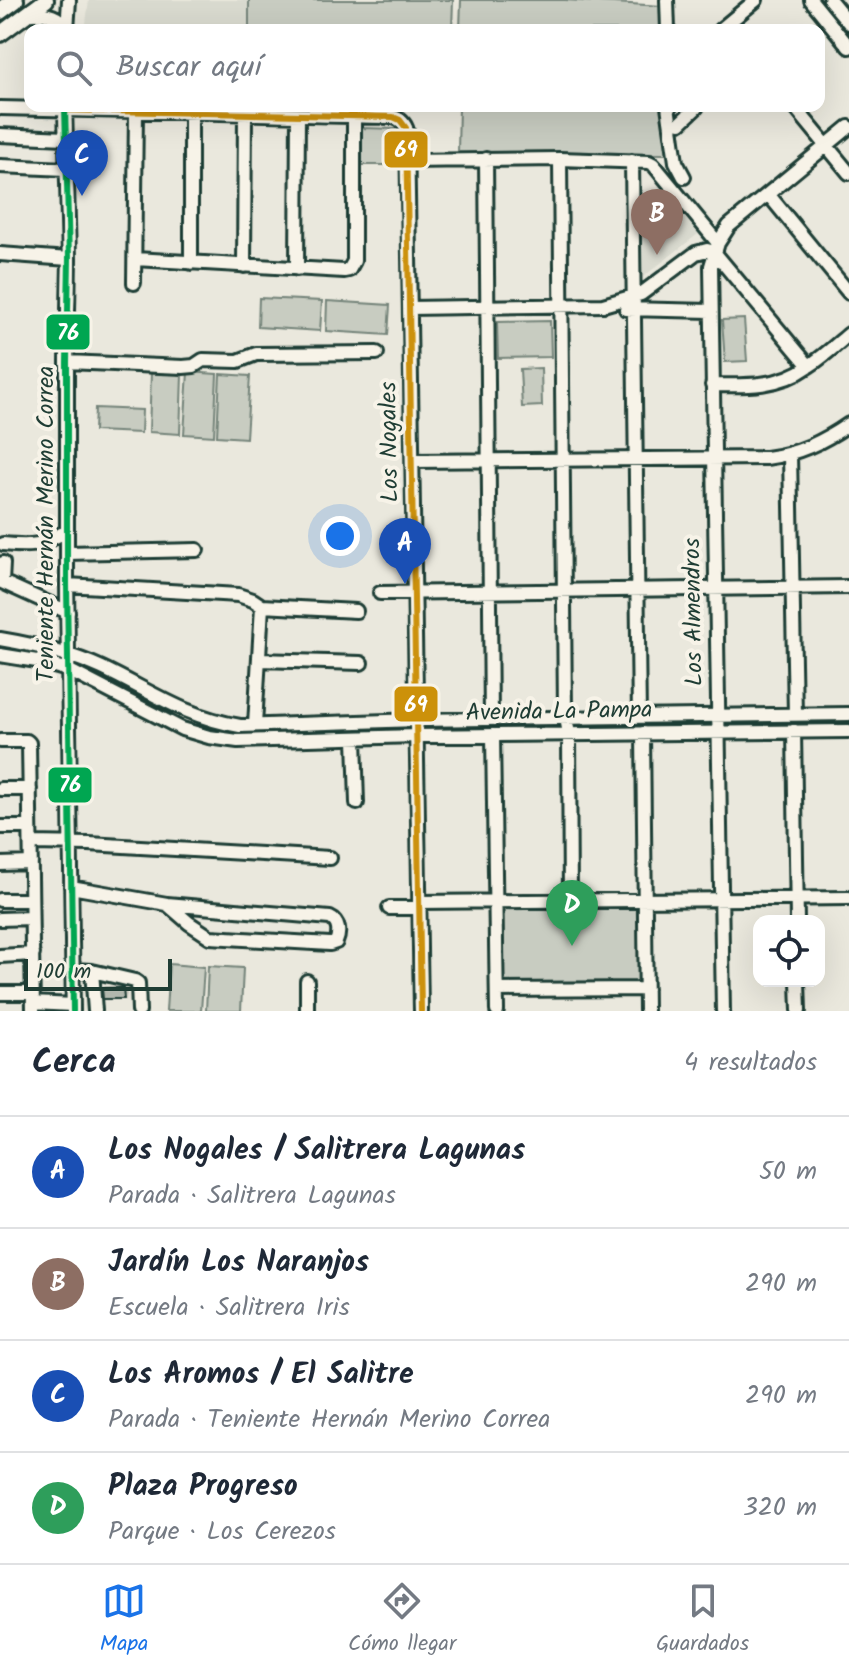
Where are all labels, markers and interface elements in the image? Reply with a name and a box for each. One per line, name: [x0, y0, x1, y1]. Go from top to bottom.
search box: [24, 24, 825, 112]
text: Buscar aquí: [116, 44, 262, 92]
icon: search: [52, 46, 96, 90]
pin: C: [56, 130, 108, 196]
line badge: 69: [383, 130, 429, 169]
text: 69: [394, 134, 418, 169]
pin: B: [631, 189, 683, 255]
line badge: 76: [45, 313, 91, 351]
text: 76: [57, 317, 79, 352]
street label: Teniente Hernán Merino Correa: [27, 366, 66, 682]
street label: Los Nogales: [369, 381, 411, 503]
your location: [320, 516, 360, 556]
pin: A: [379, 518, 431, 584]
street label: Los Almendros: [673, 538, 715, 686]
line badge: 69: [393, 685, 439, 723]
text: 69: [404, 689, 428, 724]
street label: Avenida La Pampa: [465, 691, 653, 733]
line badge: 76: [47, 766, 93, 804]
text: 76: [59, 769, 81, 804]
pin: D: [546, 880, 598, 946]
map controls: [753, 915, 825, 987]
button: locate: [753, 915, 825, 987]
scale bar: [24, 955, 172, 991]
text: 100 m: [36, 955, 91, 990]
text: Cerca: [32, 1036, 116, 1090]
text: 4 resultados: [684, 1042, 817, 1084]
text: Los Nogales / Salitrera Lagunas: [108, 1127, 525, 1175]
text: A: [50, 1151, 66, 1193]
text: 50 m: [759, 1151, 817, 1193]
text: Parada · Salitrera Lagunas: [108, 1175, 396, 1217]
text: Jardín Los Naranjos: [108, 1239, 369, 1287]
text: B: [50, 1263, 66, 1305]
text: 290 m: [745, 1263, 817, 1305]
text: Escuela · Salitrera Iris: [108, 1287, 350, 1329]
text: Los Aromos / El Salitre: [108, 1351, 414, 1399]
text: C: [50, 1375, 66, 1417]
text: 290 m: [745, 1375, 817, 1417]
text: Parada · Teniente Hernán Merino Correa: [108, 1399, 550, 1441]
text: Plaza Progreso: [108, 1463, 298, 1511]
text: D: [49, 1487, 67, 1529]
text: 320 m: [743, 1487, 817, 1529]
text: Parque · Los Cerezos: [108, 1511, 336, 1553]
tab: Mapa: [100, 1579, 148, 1662]
tab: Cómo llegar: [348, 1579, 456, 1662]
tab: Guardados: [656, 1579, 749, 1662]

